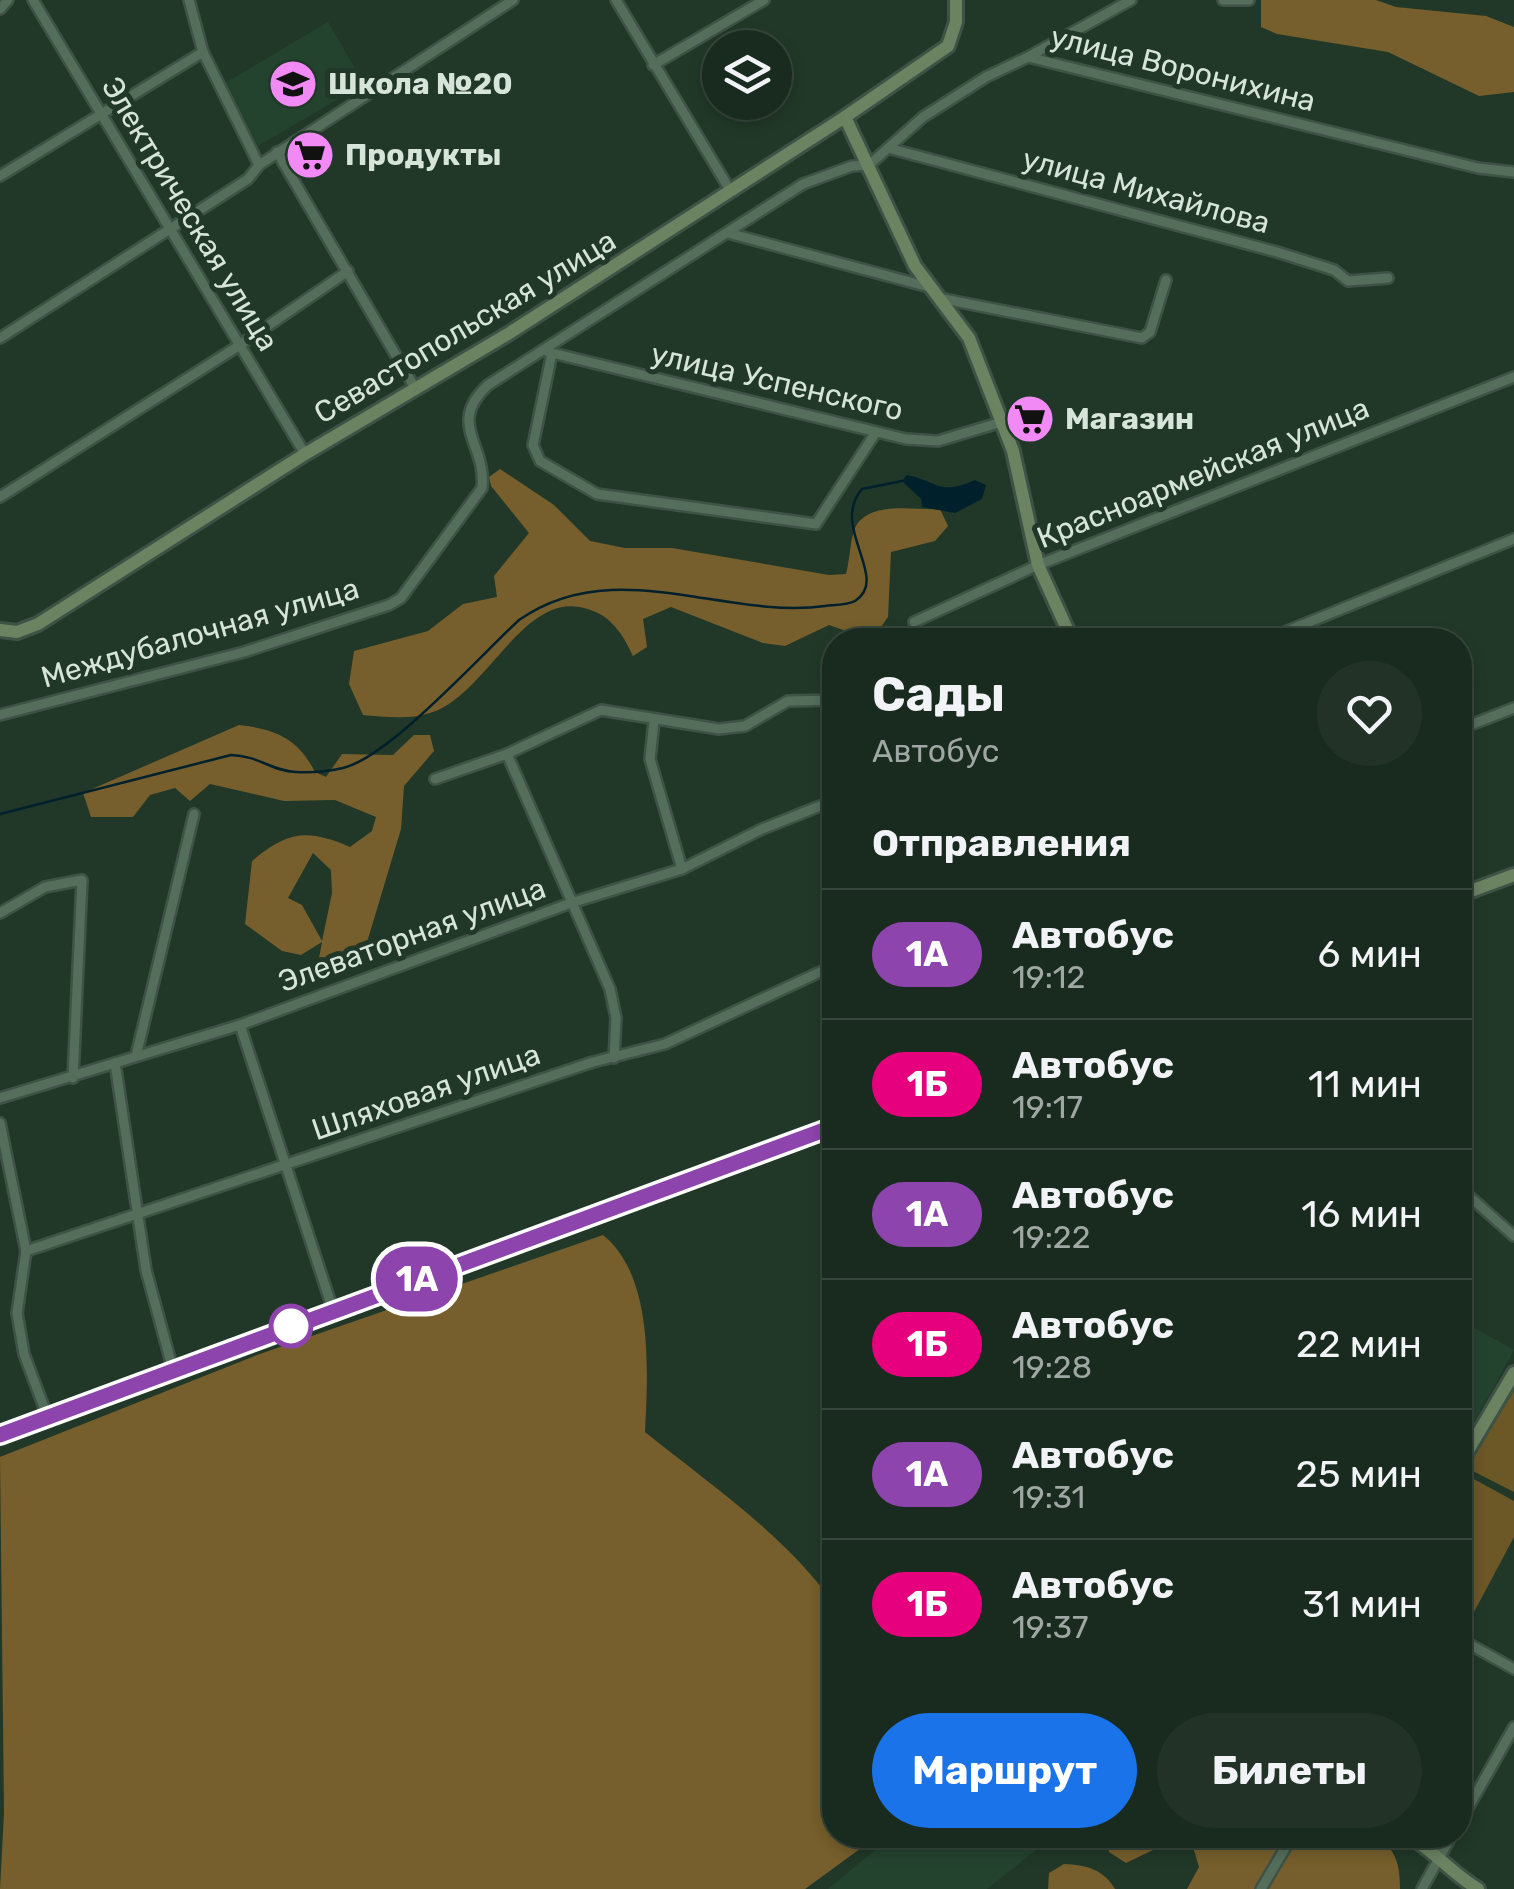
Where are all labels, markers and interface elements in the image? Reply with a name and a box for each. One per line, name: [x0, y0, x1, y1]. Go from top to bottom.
street label: улица Воронихина: [1047, 19, 1319, 119]
map controls: [702, 30, 792, 120]
button: layers: [702, 30, 792, 120]
school or university icon: Школа №20: [267, 58, 319, 110]
place label: Школа №20: [328, 66, 513, 102]
street label: Электрическая улица: [94, 71, 286, 357]
supermarket icon: Продукты: [284, 129, 336, 181]
place label: Продукты: [345, 137, 501, 173]
street label: улица Михайлова: [1018, 141, 1274, 241]
street label: Севастопольская улица: [308, 223, 622, 431]
street label: улица Успенского: [647, 335, 907, 429]
street label: Красноармейская улица: [1032, 390, 1374, 556]
supermarket icon: Магазин: [1004, 393, 1056, 445]
place label: Магазин: [1065, 401, 1194, 437]
street label: Междубалочная улица: [37, 570, 363, 696]
button: heart: [1317, 661, 1422, 766]
text: Сады: [872, 666, 1005, 723]
text: Автобус: [872, 732, 999, 770]
text: Отправления: [872, 820, 1131, 866]
street label: Элеваторная улица: [274, 870, 550, 1000]
text: Автобус: [1012, 912, 1174, 958]
text: 6 мин: [1318, 931, 1422, 977]
text: 1А: [906, 933, 948, 975]
text: 19:12: [1012, 958, 1085, 996]
street label: Шляховая улица: [307, 1036, 545, 1148]
text: Автобус: [1012, 1042, 1174, 1088]
text: 11 мин: [1308, 1061, 1422, 1107]
text: 1Б: [907, 1063, 947, 1105]
text: 19:17: [1012, 1088, 1083, 1126]
text: Автобус: [1012, 1172, 1174, 1218]
text: 16 мин: [1301, 1191, 1422, 1237]
text: 1А: [906, 1193, 948, 1235]
text: 19:22: [1012, 1218, 1090, 1256]
line badge: 1А: [372, 1246, 462, 1312]
text: 1А: [396, 1258, 438, 1300]
text: Автобус: [1012, 1302, 1174, 1348]
unlabelled marker: [270, 1305, 312, 1347]
text: 22 мин: [1296, 1321, 1422, 1367]
text: 1Б: [907, 1323, 947, 1365]
text: 19:28: [1012, 1348, 1092, 1386]
text: Автобус: [1012, 1432, 1174, 1478]
text: 25 мин: [1296, 1451, 1422, 1497]
text: 1А: [906, 1453, 948, 1495]
text: 19:31: [1012, 1478, 1085, 1516]
text: Автобус: [1012, 1562, 1174, 1608]
text: 31 мин: [1302, 1581, 1422, 1627]
text: 1Б: [907, 1583, 947, 1625]
text: 19:37: [1012, 1608, 1089, 1646]
button: Маршрут: [872, 1713, 1137, 1828]
button: Билеты: [1157, 1713, 1422, 1828]

